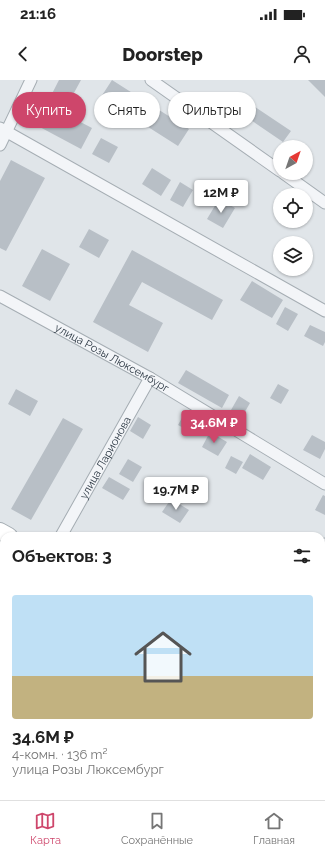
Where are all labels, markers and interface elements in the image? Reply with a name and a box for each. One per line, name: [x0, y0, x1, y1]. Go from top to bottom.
text: 21:16: [20, 5, 56, 23]
icon: back: [12, 43, 34, 65]
icon: person: [291, 43, 313, 65]
text: Doorstep: [122, 44, 203, 65]
chip: Купить: [12, 92, 86, 128]
chip: Снять: [94, 92, 160, 128]
chip: Фильтры: [168, 92, 256, 128]
north arrow: [273, 140, 313, 180]
map controls: [273, 140, 313, 276]
pin: 12M ₽: [193, 180, 249, 214]
text: 12M ₽: [203, 185, 239, 200]
button: locate: [273, 188, 313, 228]
button: layers: [273, 236, 313, 276]
street label: улица Розы Люксембург: [53, 321, 172, 395]
pin: 34.6M ₽: [177, 410, 251, 444]
street label: улица Ларионова: [77, 414, 134, 501]
text: 34.6M ₽: [190, 415, 238, 430]
pin: 19.7M ₽: [139, 477, 213, 511]
text: 19.7M ₽: [153, 482, 199, 497]
icon: filters: [291, 545, 313, 567]
text: Объектов: 3: [12, 546, 112, 566]
icon: home: [127, 621, 199, 693]
text: 34.6M ₽: [12, 727, 74, 747]
text: 4-комн. · 136 m²: [12, 747, 108, 762]
text: улица Розы Люксембург: [12, 762, 164, 777]
tab: Карта: [30, 810, 61, 847]
tab: Сохранённые: [121, 810, 193, 847]
tab: Главная: [253, 810, 295, 847]

